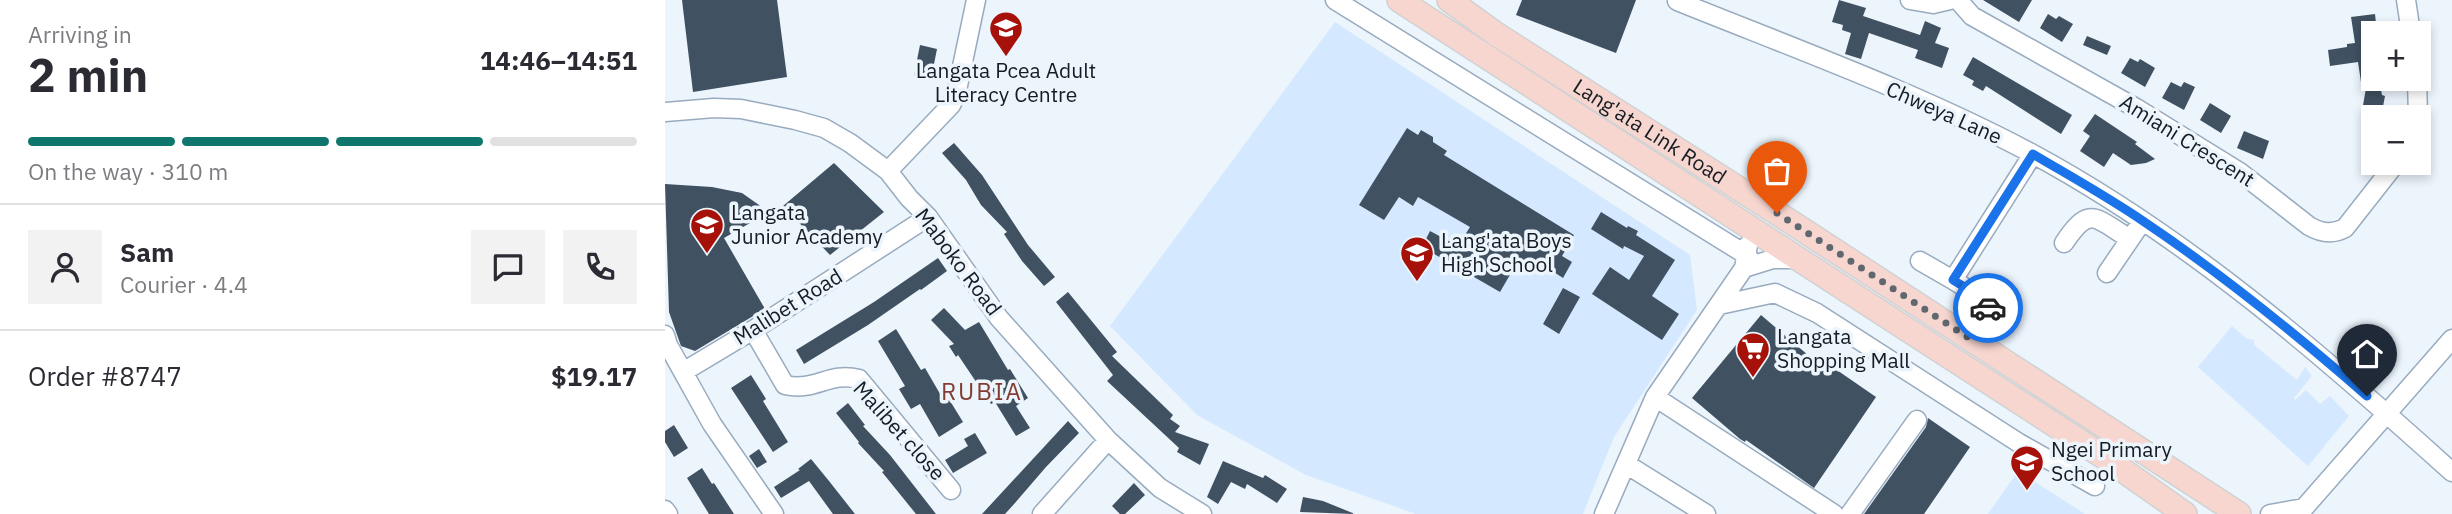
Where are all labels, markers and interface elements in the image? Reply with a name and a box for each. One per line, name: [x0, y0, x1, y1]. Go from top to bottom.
school or university icon: Langata Pcea Adult Literacy Centre: [987, 9, 1025, 58]
text: Arriving in: [28, 19, 132, 49]
map controls: [2361, 21, 2431, 175]
button: +: [2361, 21, 2431, 91]
text: 14:46–14:51: [480, 43, 637, 77]
text: 2 min: [28, 45, 148, 105]
place label: Langata Pcea Adult Literacy Centre: [916, 56, 1096, 108]
street label: Lang'ata Link Road: [1568, 72, 1732, 190]
street label: Chweya Lane: [1882, 74, 2007, 150]
street label: Amiani Crescent: [2115, 87, 2260, 193]
button: −: [2361, 105, 2431, 175]
pin: [1747, 141, 1807, 213]
icon: bag: [1758, 152, 1796, 190]
text: On the way · 310 m: [28, 156, 228, 186]
place label: Langata Junior Academy: [731, 198, 883, 250]
street label: Maboko Road: [909, 202, 1008, 321]
school or university icon: Langata Junior Academy: [688, 206, 726, 255]
place label: Lang'ata Boys High School: [1441, 226, 1572, 278]
button: person: [28, 230, 102, 304]
button: chat: [471, 230, 545, 304]
button: phone: [563, 230, 637, 304]
school or university icon: Lang'ata Boys High School: [1398, 234, 1436, 283]
text: Sam: [120, 235, 174, 269]
street label: Malibet Road: [728, 262, 847, 351]
text: Courier · 4.4: [120, 269, 248, 299]
courier: [1953, 273, 2023, 343]
icon: car: [1969, 289, 2007, 327]
place label: Langata Shopping Mall: [1777, 322, 1910, 374]
pin: [2337, 324, 2397, 396]
supermarket icon: Langata Shopping Mall: [1734, 330, 1772, 379]
icon: home: [2348, 335, 2386, 373]
text: Order #8747: [28, 359, 182, 393]
text: $19.17: [551, 359, 637, 393]
street label: Malibet close: [847, 374, 952, 486]
district label: RUBIA: [941, 375, 1023, 407]
place label: Ngei Primary School: [2051, 435, 2172, 487]
school or university icon: Ngei Primary School: [2008, 443, 2046, 492]

